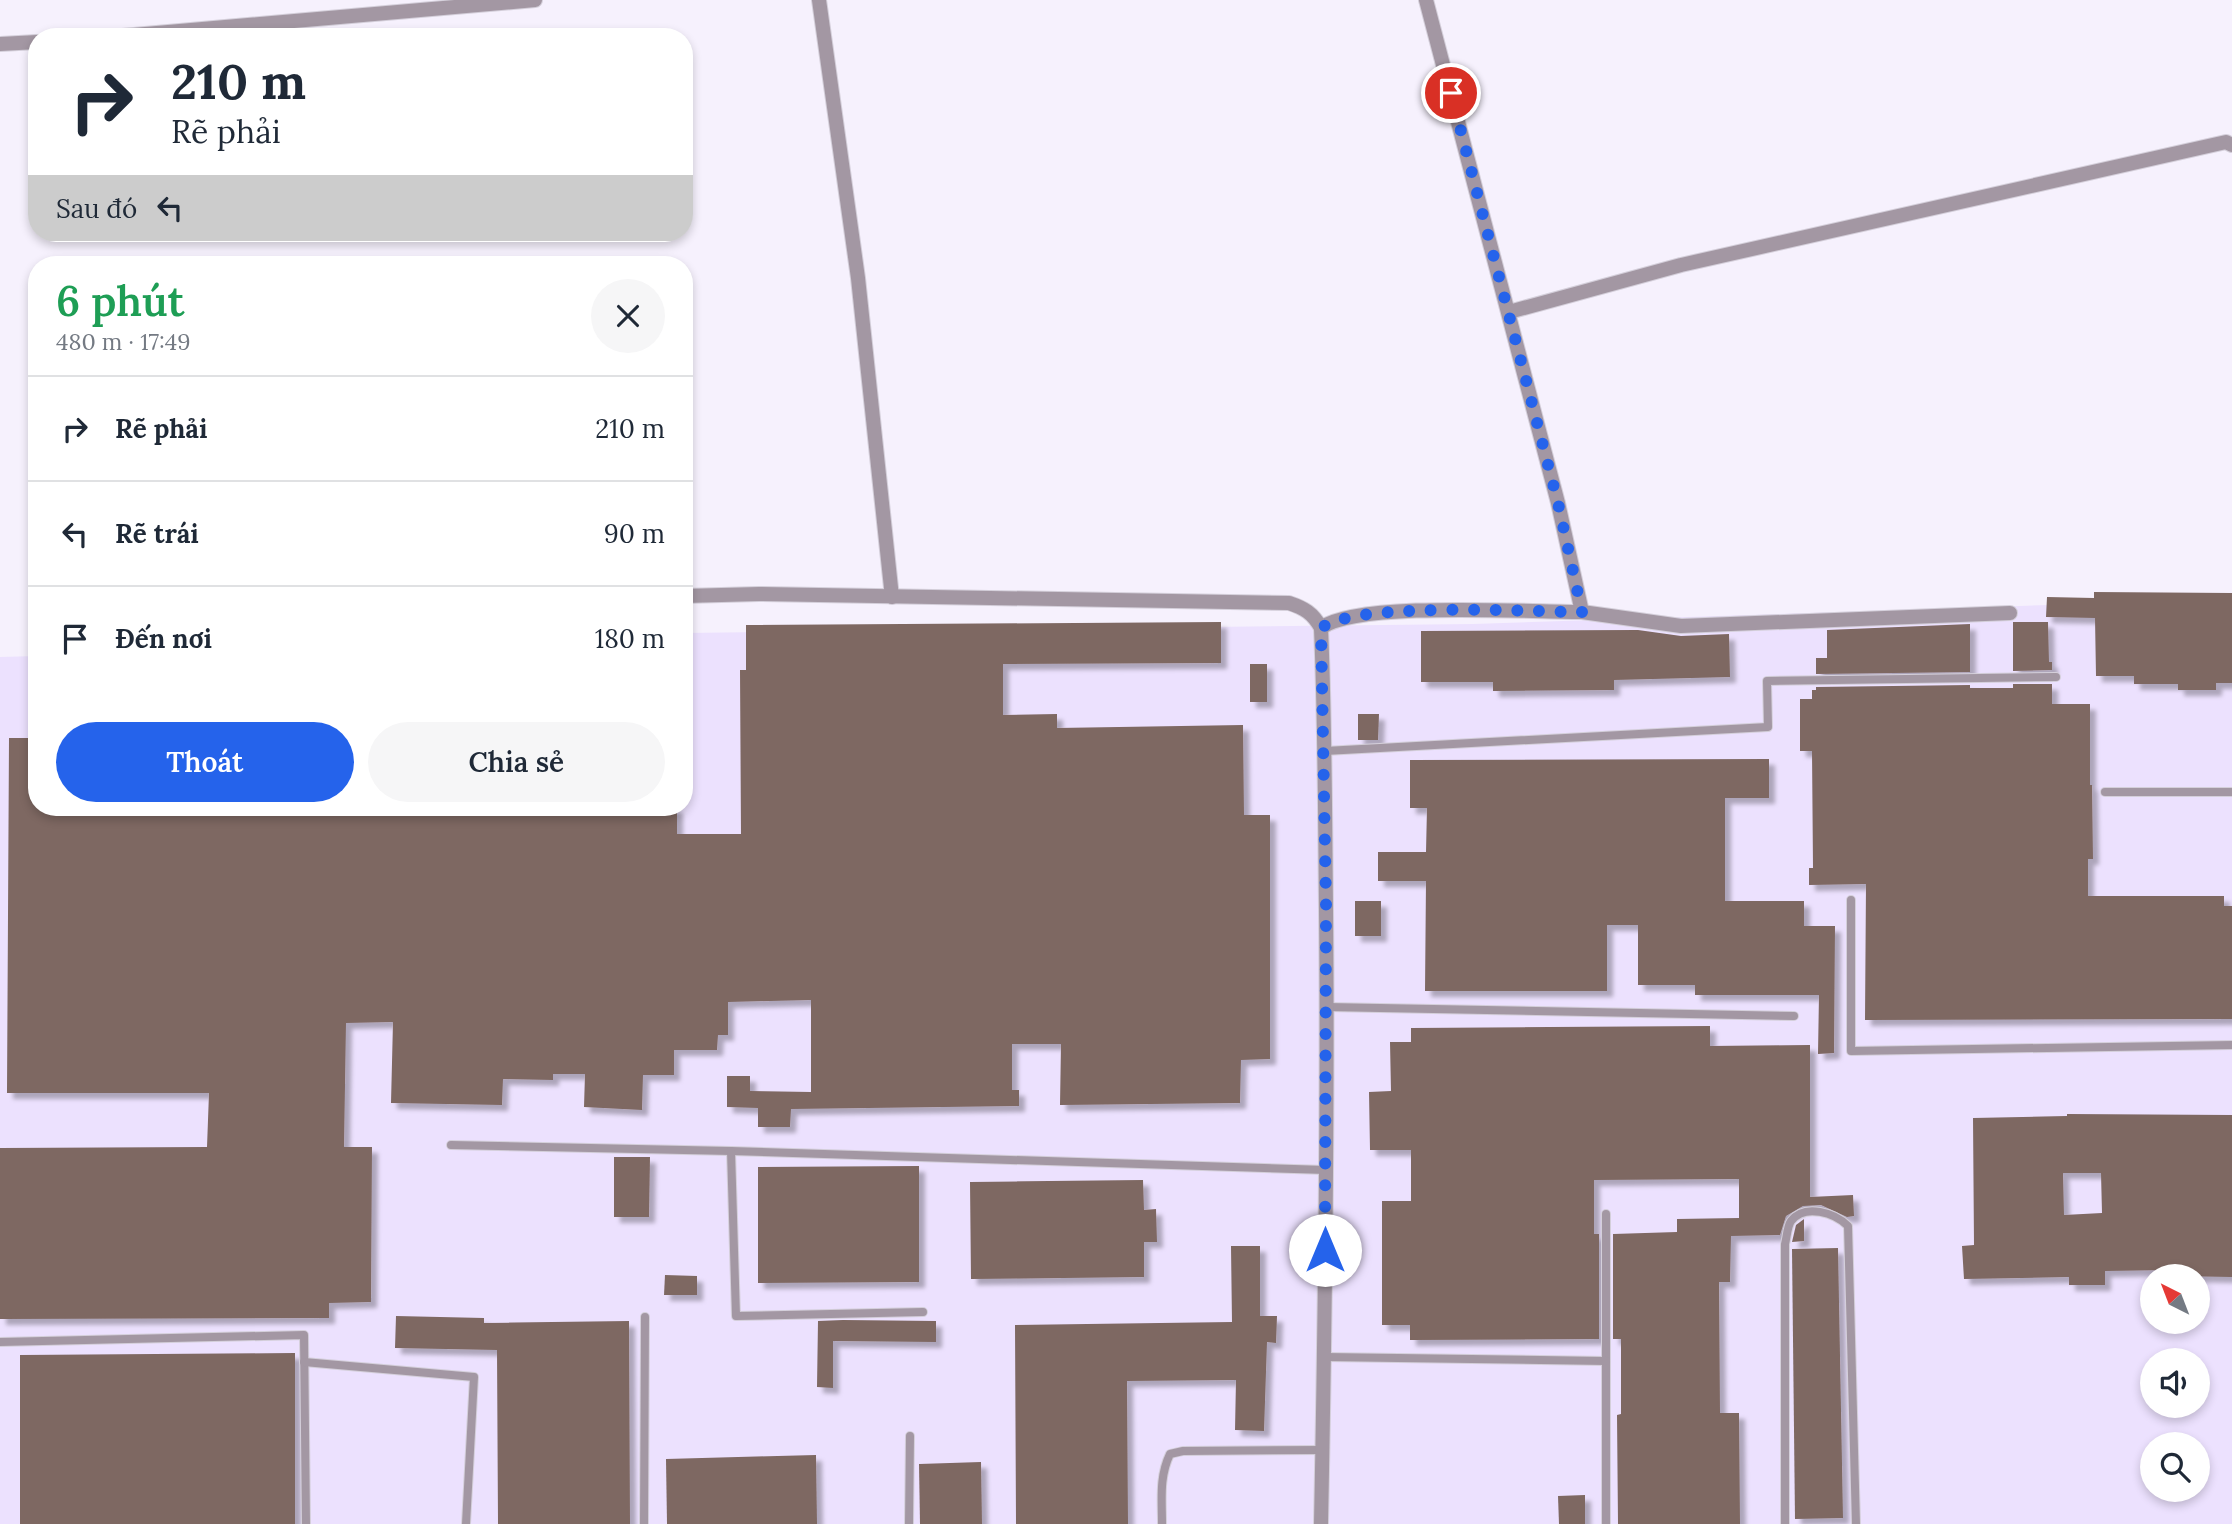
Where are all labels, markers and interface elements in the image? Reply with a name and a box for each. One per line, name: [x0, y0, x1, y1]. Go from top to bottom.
text: 210 m: [171, 50, 306, 112]
icon: right: [56, 56, 147, 147]
pin: [1421, 63, 1481, 123]
icon: arrive: [1432, 74, 1470, 112]
text: Rẽ phải: [171, 111, 281, 152]
icon: left: [151, 189, 189, 227]
text: Sau đó: [56, 192, 137, 225]
text: 6 phút: [56, 274, 185, 328]
button: close: [591, 279, 665, 353]
text: 480 m · 17:49: [56, 327, 191, 356]
icon: right: [56, 410, 94, 448]
text: Rẽ phải: [115, 412, 207, 445]
text: 210 m: [595, 412, 665, 445]
icon: left: [56, 515, 94, 553]
text: Rẽ trái: [115, 517, 199, 550]
text: 90 m: [604, 517, 665, 550]
icon: arrive: [56, 620, 94, 658]
text: Đến nơi: [115, 622, 212, 655]
text: 180 m: [595, 622, 665, 655]
button: Thoát: [56, 722, 354, 802]
button: Chia sẻ: [368, 722, 665, 802]
position arrow: [1288, 1213, 1362, 1287]
north arrow: [2140, 1264, 2210, 1334]
map controls: [2140, 1264, 2210, 1502]
button: sound: [2140, 1348, 2210, 1418]
button: search: [2140, 1432, 2210, 1502]

